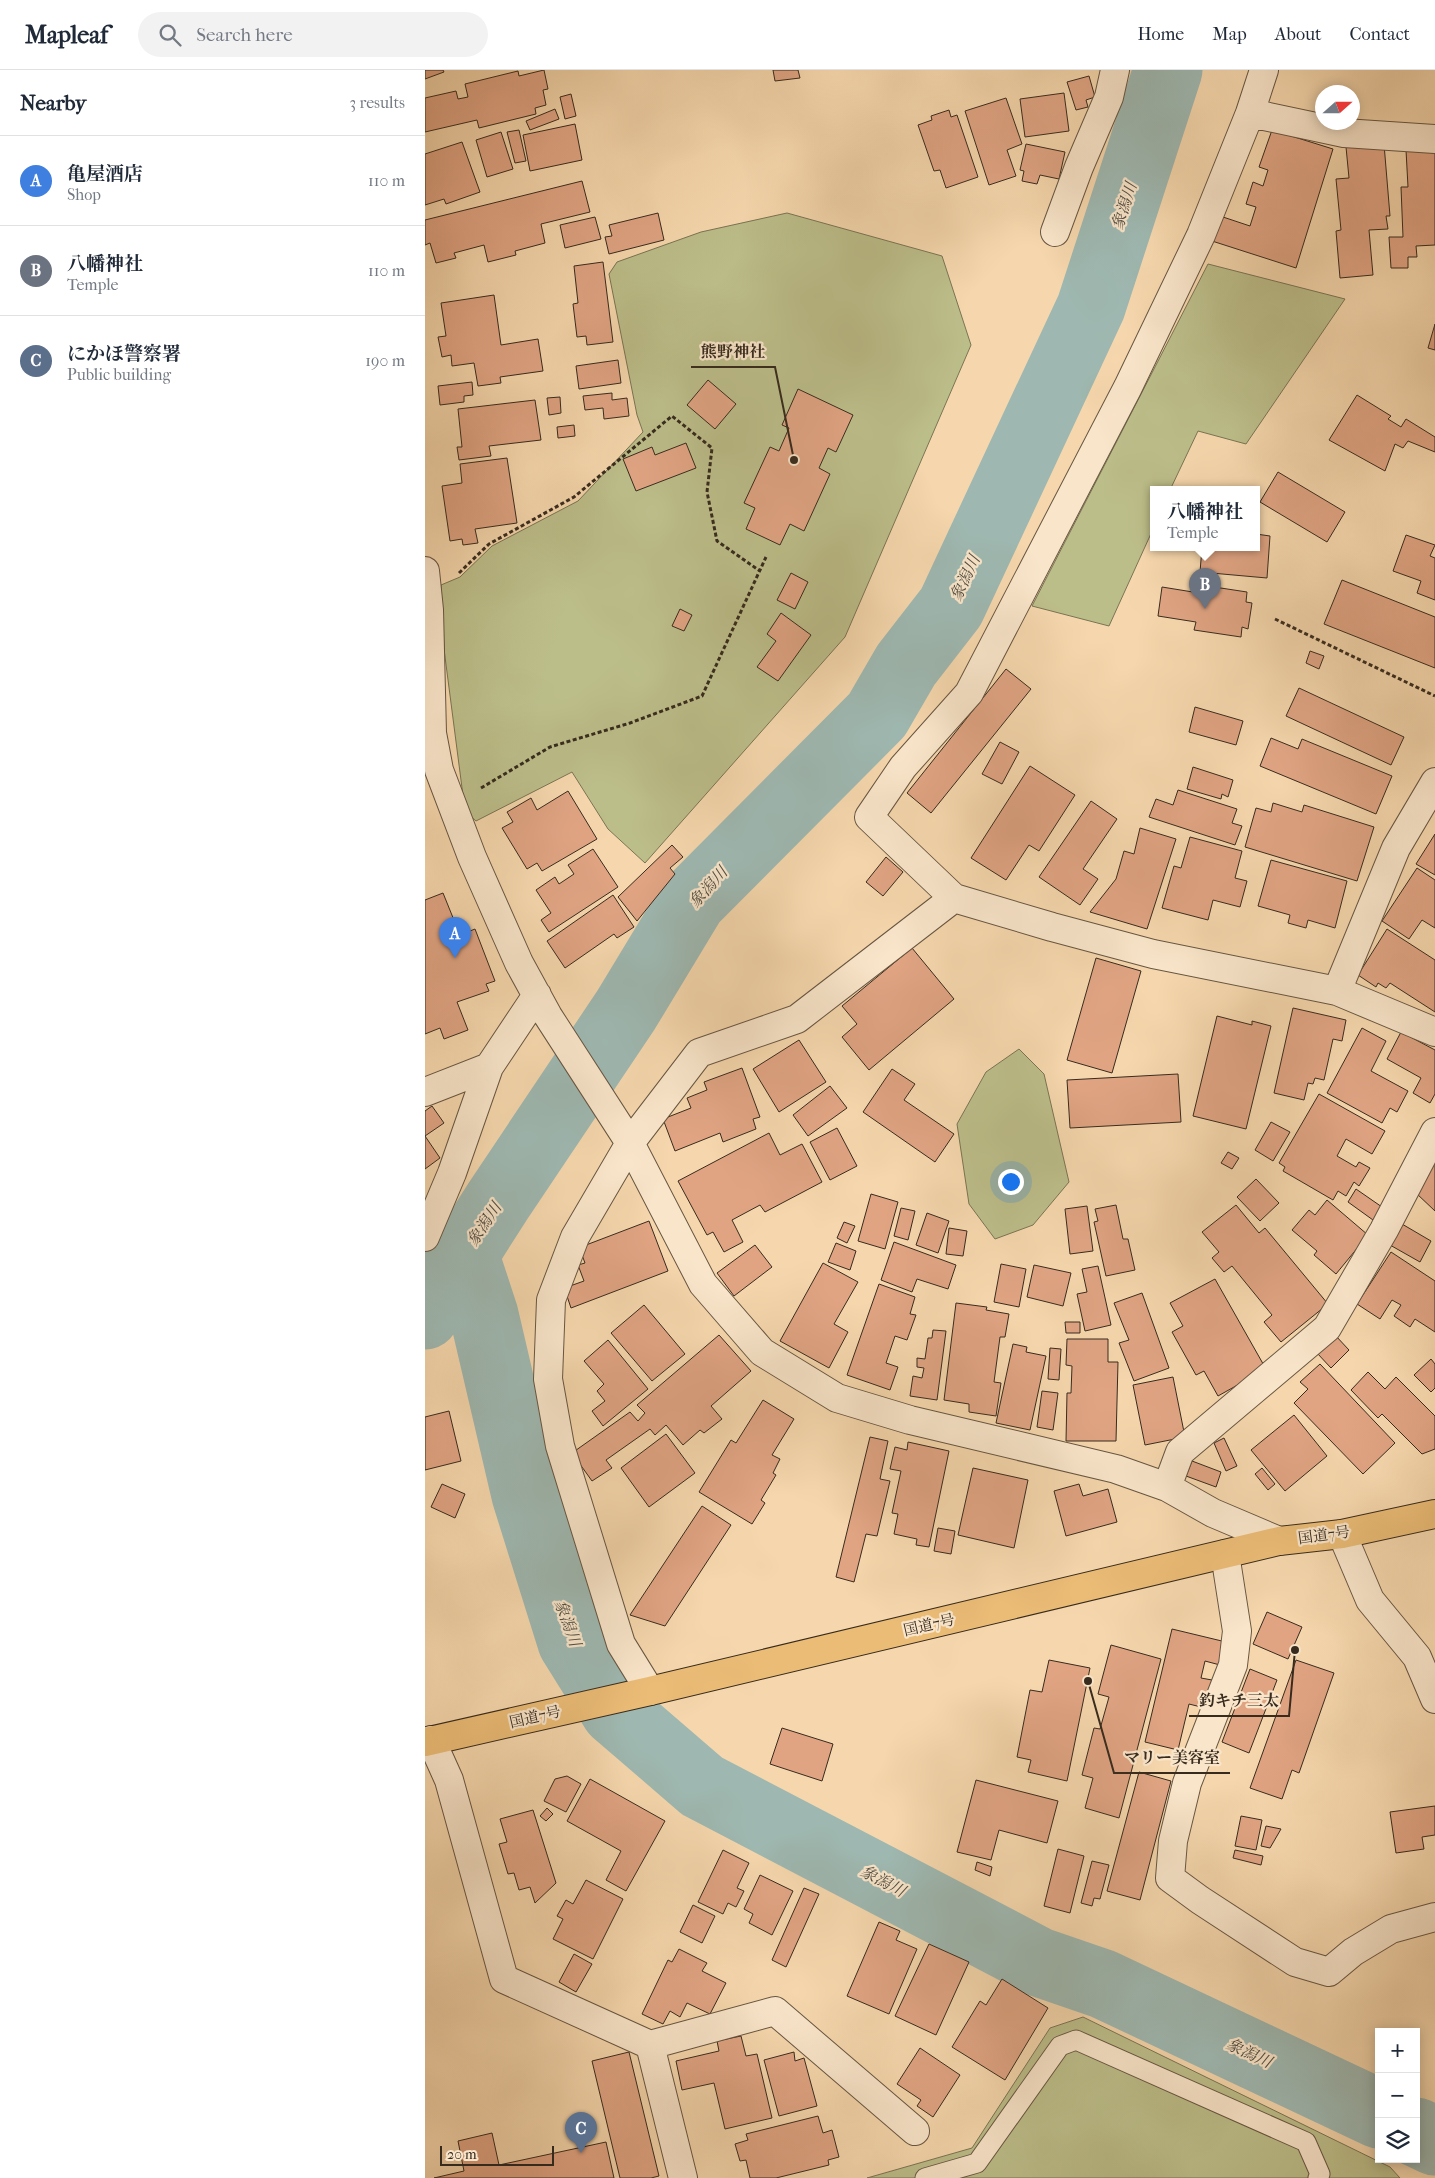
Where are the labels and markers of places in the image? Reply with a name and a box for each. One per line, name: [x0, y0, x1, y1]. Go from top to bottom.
callout: 熊野神社: [691, 336, 775, 367]
pin: B: [1189, 568, 1221, 609]
pin: A: [439, 917, 471, 958]
callout: 釣キチ三太: [1189, 1685, 1289, 1716]
callout: マリー美容室: [1114, 1742, 1230, 1773]
pin: C: [565, 2112, 597, 2153]

